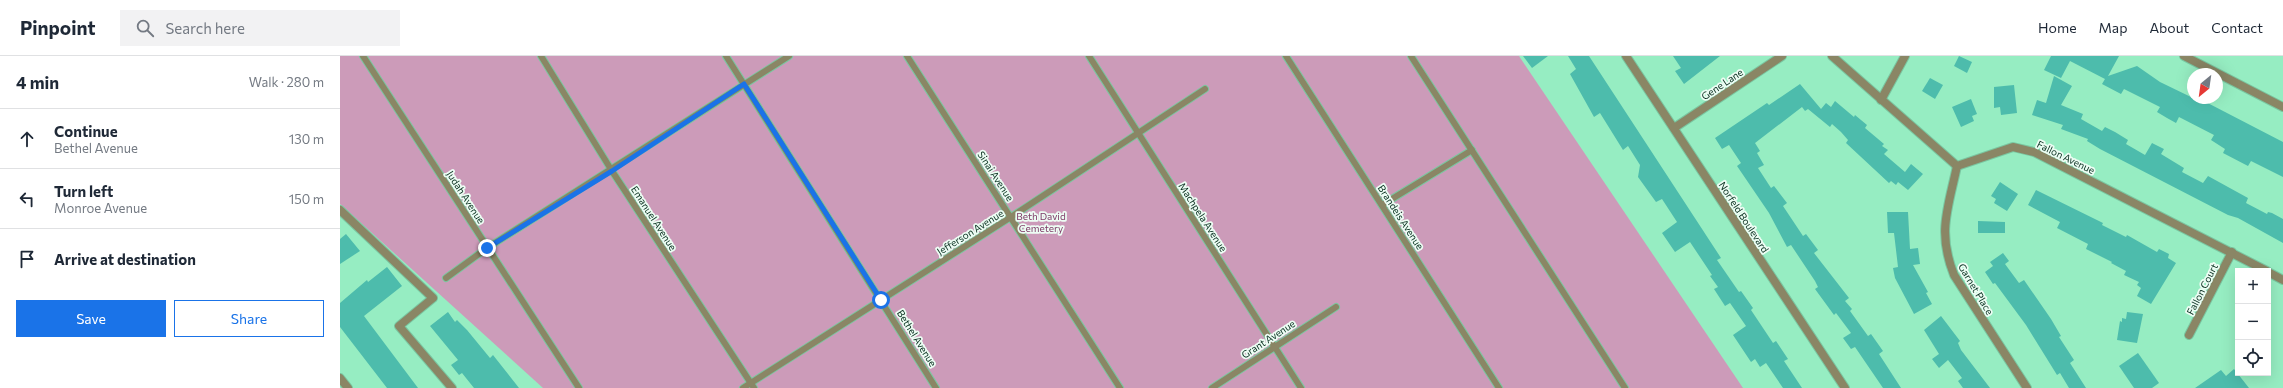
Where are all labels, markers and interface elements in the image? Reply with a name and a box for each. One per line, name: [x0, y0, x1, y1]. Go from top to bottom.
search box: [120, 10, 400, 46]
text: Pinpoint: [20, 16, 96, 39]
icon: search: [134, 17, 156, 39]
text: Search here: [166, 19, 245, 37]
text: Home: [2038, 19, 2077, 36]
text: Map: [2099, 19, 2127, 36]
text: About: [2149, 19, 2189, 36]
text: Contact: [2211, 19, 2263, 36]
street label: Gene Lane: [1699, 66, 1745, 102]
north arrow: [2187, 68, 2223, 104]
text: 4 min: [16, 72, 59, 93]
text: Walk · 280 m: [249, 74, 324, 90]
text: Continue: [54, 122, 118, 140]
icon: ahead: [16, 128, 38, 150]
text: 130 m: [289, 131, 324, 147]
street label: Fallon Avenue: [2035, 138, 2097, 176]
text: Bethel Avenue: [54, 140, 138, 156]
street label: Sinai Avenue: [975, 149, 1017, 203]
street label: Judah Avenue: [444, 168, 488, 226]
street label: Norfeld Boulevard: [1717, 179, 1772, 255]
street label: Machpela Avenue: [1176, 180, 1230, 254]
text: Turn left: [54, 182, 113, 200]
street label: Brandeis Avenue: [1376, 182, 1426, 252]
street label: Emanuel Avenue: [629, 184, 679, 252]
icon: left: [16, 188, 38, 210]
text: 150 m: [289, 191, 324, 207]
text: Monroe Avenue: [54, 200, 147, 216]
street label: Jefferson Avenue: [935, 207, 1005, 257]
park label: Beth David Cemetery: [1016, 210, 1066, 234]
route end: [478, 239, 496, 257]
icon: arrive: [16, 248, 38, 270]
text: Arrive at destination: [54, 250, 196, 268]
street label: Garnet Place: [1956, 261, 1996, 317]
street label: Fallon Court: [2184, 261, 2220, 317]
map controls: [2235, 268, 2271, 376]
button: +: [2235, 268, 2271, 304]
route start: [872, 291, 890, 309]
button: Save: [16, 300, 166, 337]
button: Share: [174, 300, 324, 337]
button: −: [2235, 304, 2271, 340]
street label: Bethel Avenue: [895, 307, 939, 369]
street label: Grant Avenue: [1239, 317, 1297, 361]
button: locate: [2235, 340, 2271, 376]

